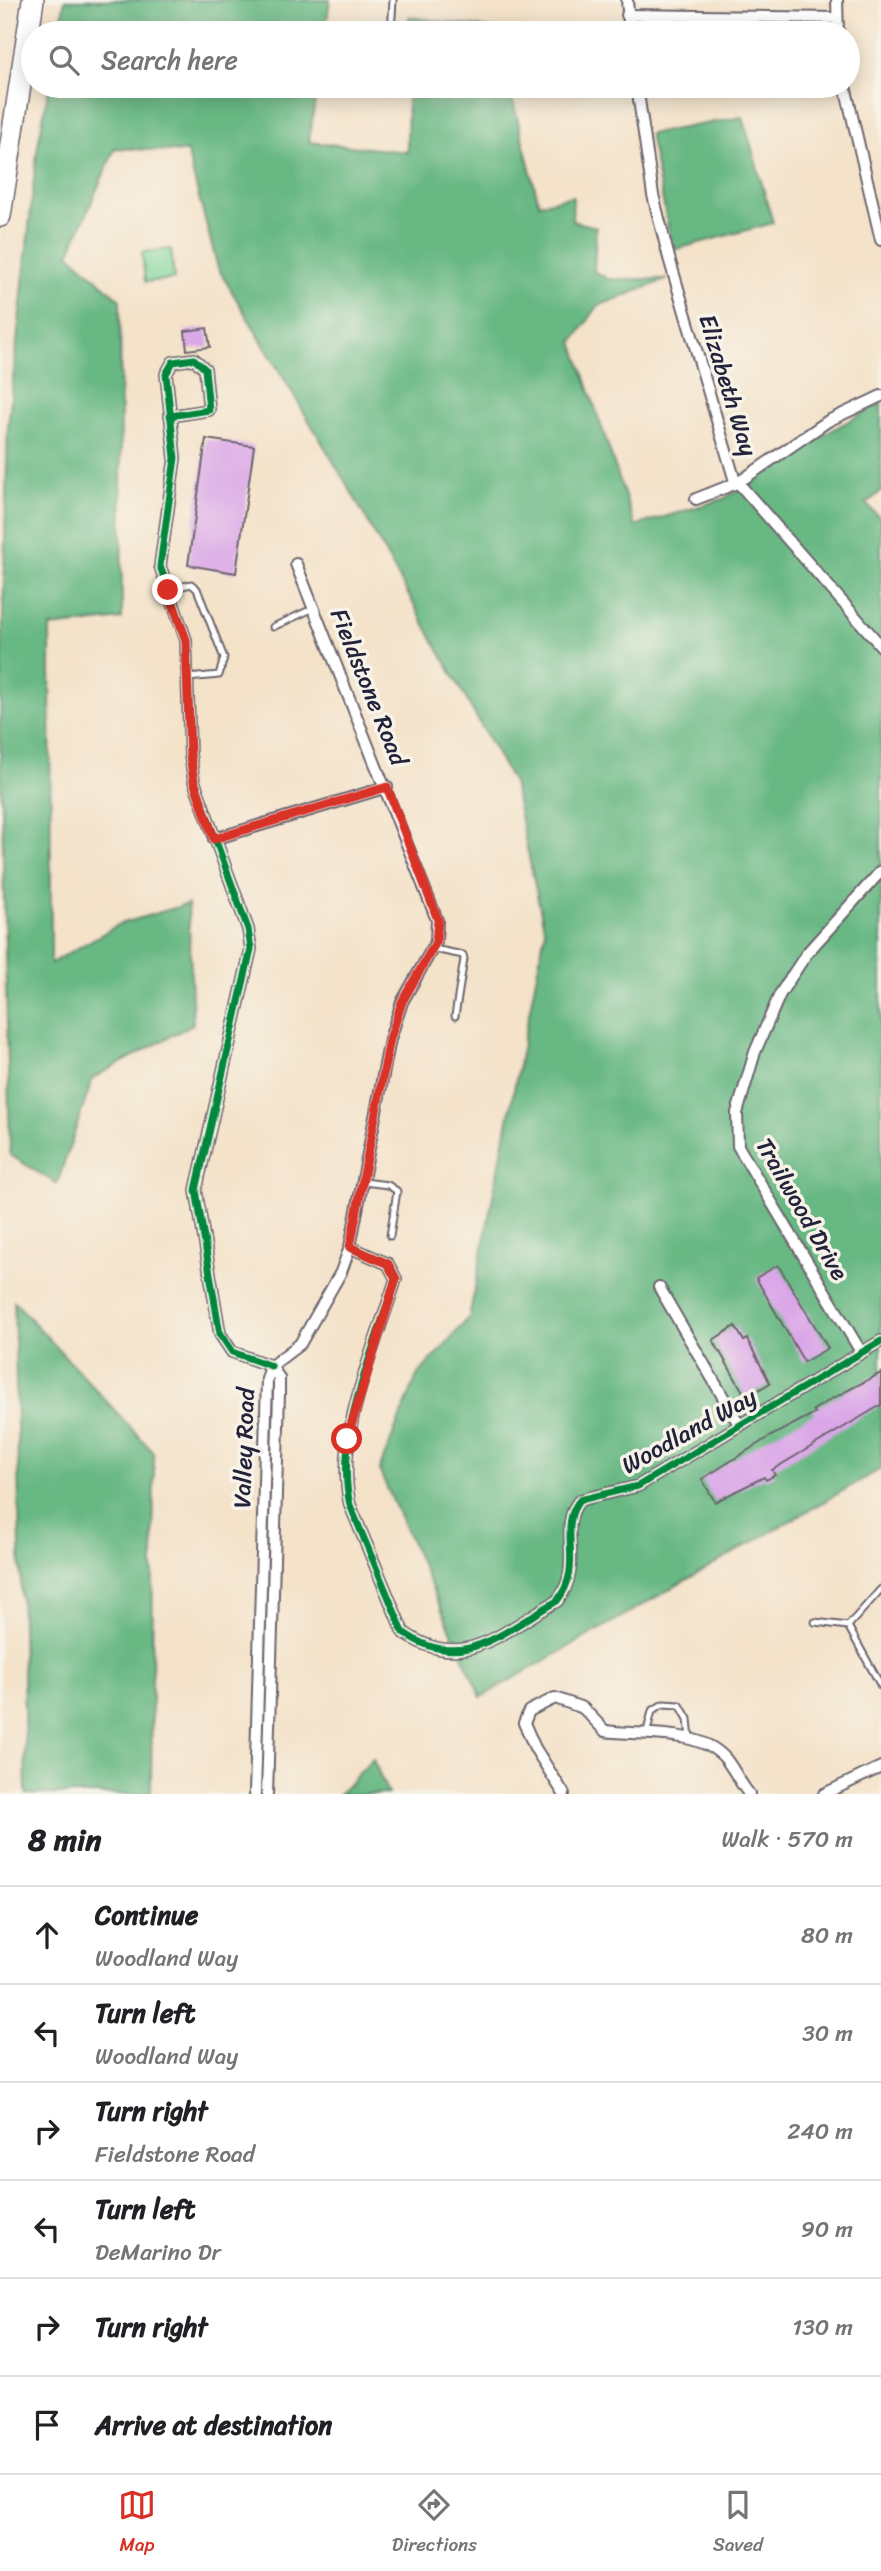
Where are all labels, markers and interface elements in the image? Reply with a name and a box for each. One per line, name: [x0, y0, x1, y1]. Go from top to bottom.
search box: [21, 21, 860, 98]
text: Search here: [101, 37, 238, 83]
icon: search: [45, 41, 83, 79]
street label: Elizabeth Way: [686, 309, 770, 462]
route end: [152, 574, 183, 605]
street label: Fieldstone Road: [318, 602, 420, 773]
street label: Trailwood Drive: [744, 1129, 860, 1289]
street label: Woodland Way: [614, 1376, 765, 1486]
street label: Valley Road: [221, 1385, 267, 1509]
route start: [331, 1423, 362, 1454]
text: 8 min: [28, 1813, 101, 1867]
text: Walk · 570 m: [721, 1819, 853, 1860]
text: Continue: [95, 1892, 198, 1938]
text: 80 m: [801, 1915, 853, 1956]
icon: ahead: [28, 1916, 66, 1954]
text: Woodland Way: [95, 1938, 238, 1979]
text: Turn left: [95, 1990, 195, 2036]
text: 30 m: [802, 2013, 853, 2054]
icon: left: [28, 2014, 66, 2052]
text: Woodland Way: [95, 2036, 238, 2077]
text: Turn right: [95, 2088, 208, 2134]
text: 240 m: [787, 2111, 853, 2152]
icon: right: [28, 2112, 66, 2150]
text: Fieldstone Road: [95, 2134, 255, 2175]
text: Turn left: [95, 2186, 195, 2232]
text: 90 m: [801, 2209, 853, 2250]
icon: left: [28, 2210, 66, 2248]
text: DeMarino Dr: [95, 2232, 221, 2273]
text: Turn right: [95, 2304, 208, 2350]
text: 130 m: [792, 2307, 853, 2348]
icon: right: [28, 2308, 66, 2346]
text: Arrive at destination: [95, 2402, 332, 2448]
icon: arrive: [28, 2406, 66, 2444]
tab: Map: [118, 2486, 156, 2561]
tab: Directions: [392, 2486, 477, 2561]
tab: Saved: [713, 2486, 763, 2561]

